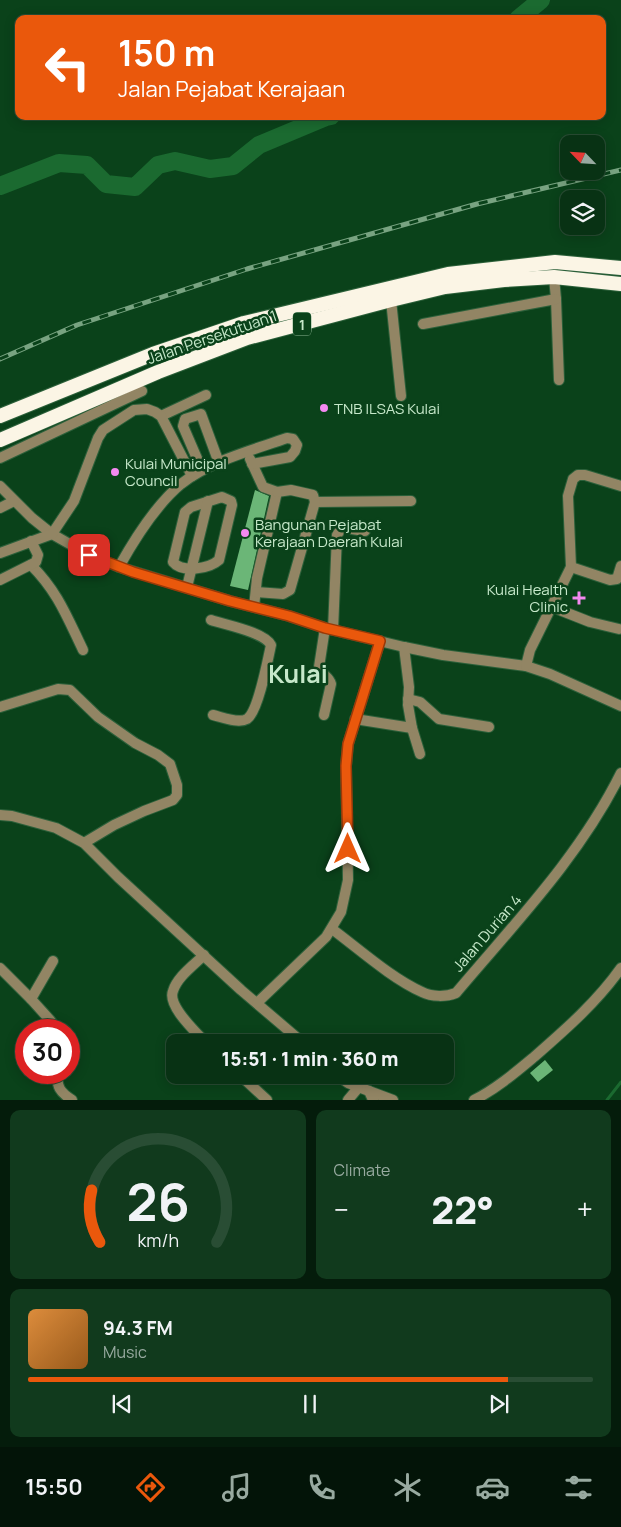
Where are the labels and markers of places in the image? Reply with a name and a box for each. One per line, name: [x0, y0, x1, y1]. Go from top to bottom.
place label: TNB ILSAS Kulai: [334, 398, 440, 419]
marker: TNB ILSAS Kulai: [318, 402, 330, 414]
place label: Kulai Municipal Council: [125, 453, 227, 491]
marker: Kulai Municipal Council: [109, 466, 121, 478]
place label: Bangunan Pejabat Kerajaan Daerah Kulai: [255, 514, 403, 552]
marker: Bangunan Pejabat Kerajaan Daerah Kulai: [239, 527, 251, 539]
pin: [68, 534, 110, 576]
place label: Kulai Health Clinic: [487, 579, 568, 617]
marker: Kulai Health Clinic: [572, 591, 586, 605]

